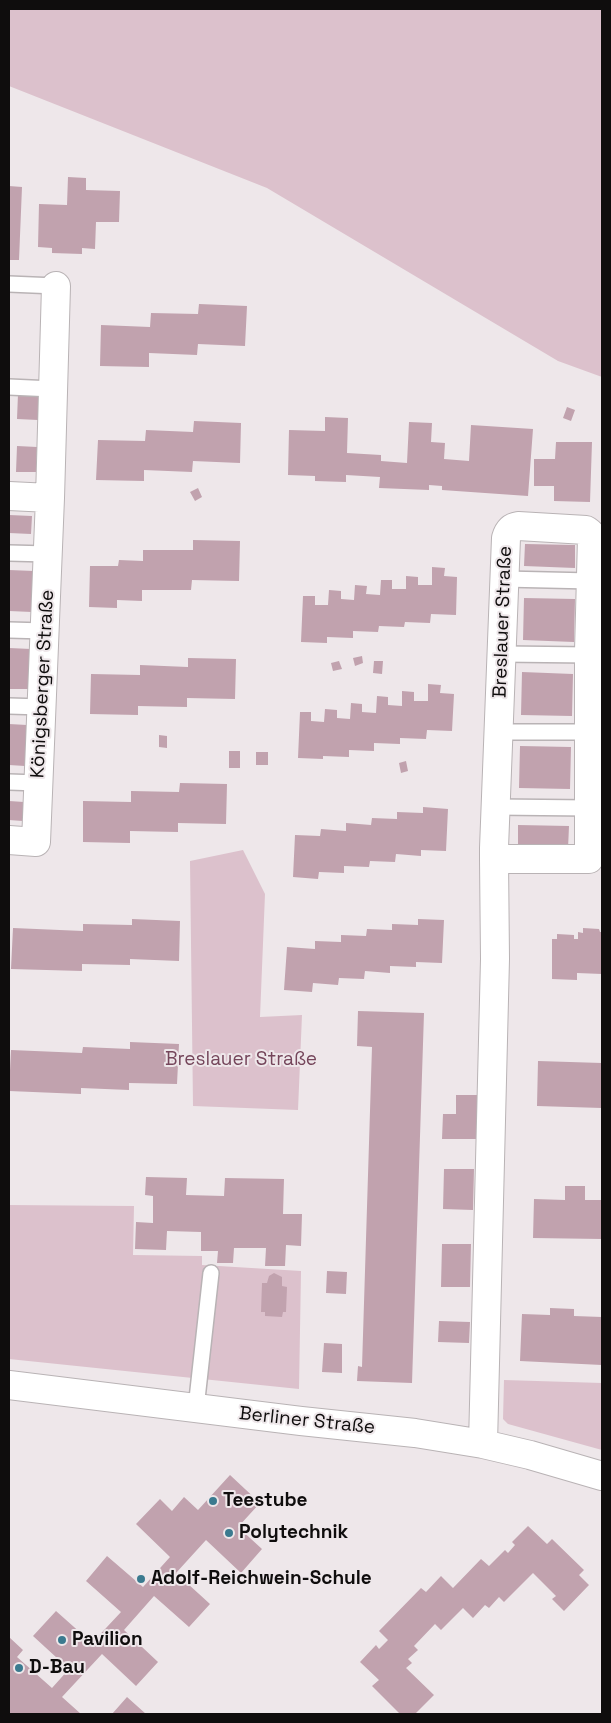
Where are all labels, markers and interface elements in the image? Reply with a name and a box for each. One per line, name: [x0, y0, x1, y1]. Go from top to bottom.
street label: Breslauer Straße: [489, 546, 517, 698]
street label: Königsberger Straße: [27, 589, 59, 779]
park label: Breslauer Straße: [165, 1049, 317, 1071]
street label: Berliner Straße: [238, 1403, 376, 1439]
place label: Teestube: [223, 1490, 308, 1512]
marker: Teestube: [207, 1495, 219, 1507]
place label: Polytechnik: [239, 1522, 348, 1544]
marker: Polytechnik: [223, 1527, 235, 1539]
place label: Adolf-Reichwein-Schule: [151, 1568, 372, 1590]
marker: Adolf-Reichwein-Schule: [135, 1573, 147, 1585]
place label: Pavilion: [72, 1629, 143, 1651]
marker: Pavilion: [56, 1634, 68, 1646]
place label: D-Bau: [29, 1657, 85, 1679]
marker: D-Bau: [13, 1662, 25, 1674]

